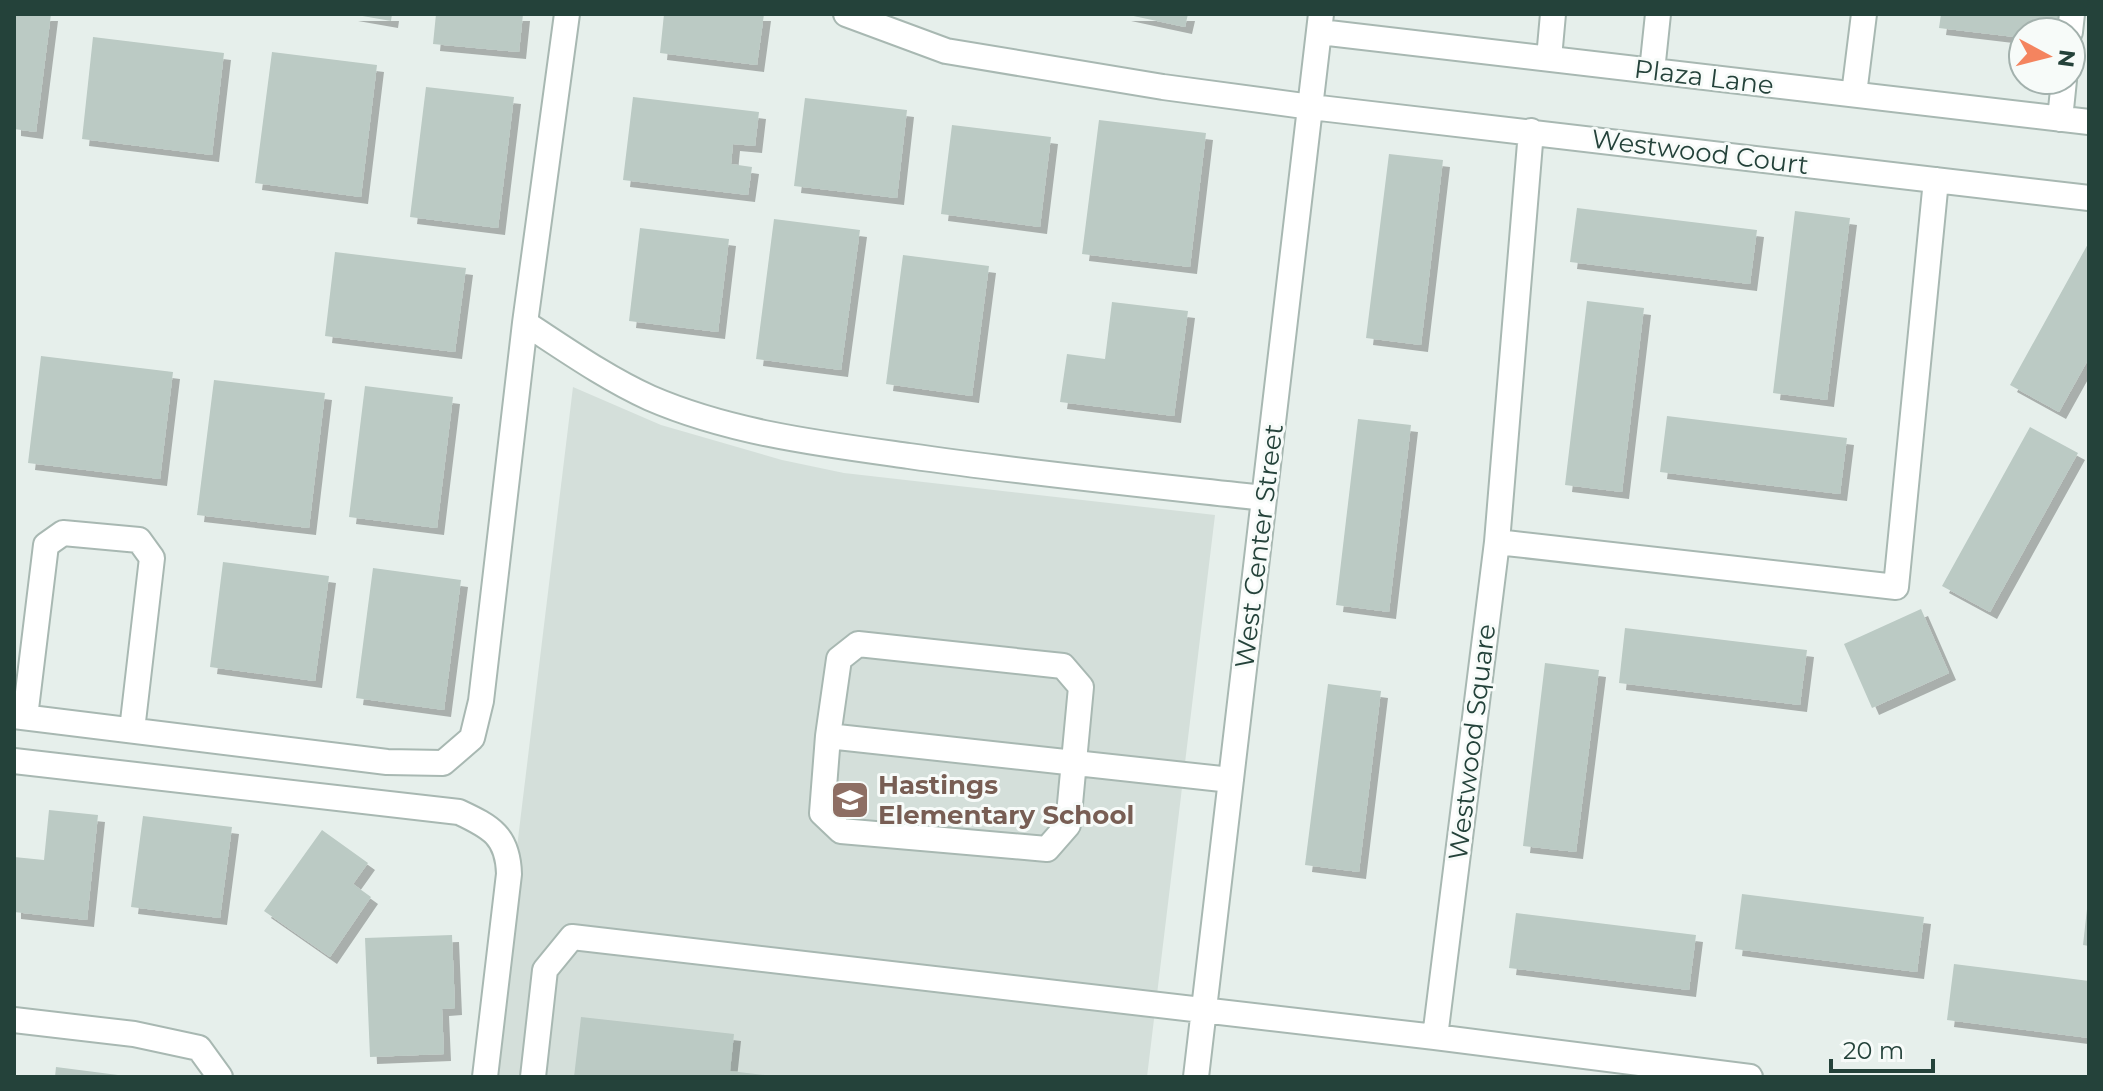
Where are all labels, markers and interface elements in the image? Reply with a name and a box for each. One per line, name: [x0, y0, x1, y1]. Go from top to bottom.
north arrow: [2007, 16, 2087, 96]
text: N: [2052, 48, 2081, 69]
street label: Plaza Lane: [1632, 53, 1776, 101]
street label: Westwood Court: [1590, 123, 1810, 181]
street label: West Center Street: [1228, 422, 1290, 670]
street label: Westwood Square: [1442, 622, 1502, 862]
place label: Hastings Elementary School: [878, 769, 1134, 831]
school or university icon: Hastings Elementary School: [829, 779, 871, 821]
scale bar: [1831, 1023, 1933, 1073]
text: 20 m: [1843, 1036, 1904, 1065]

